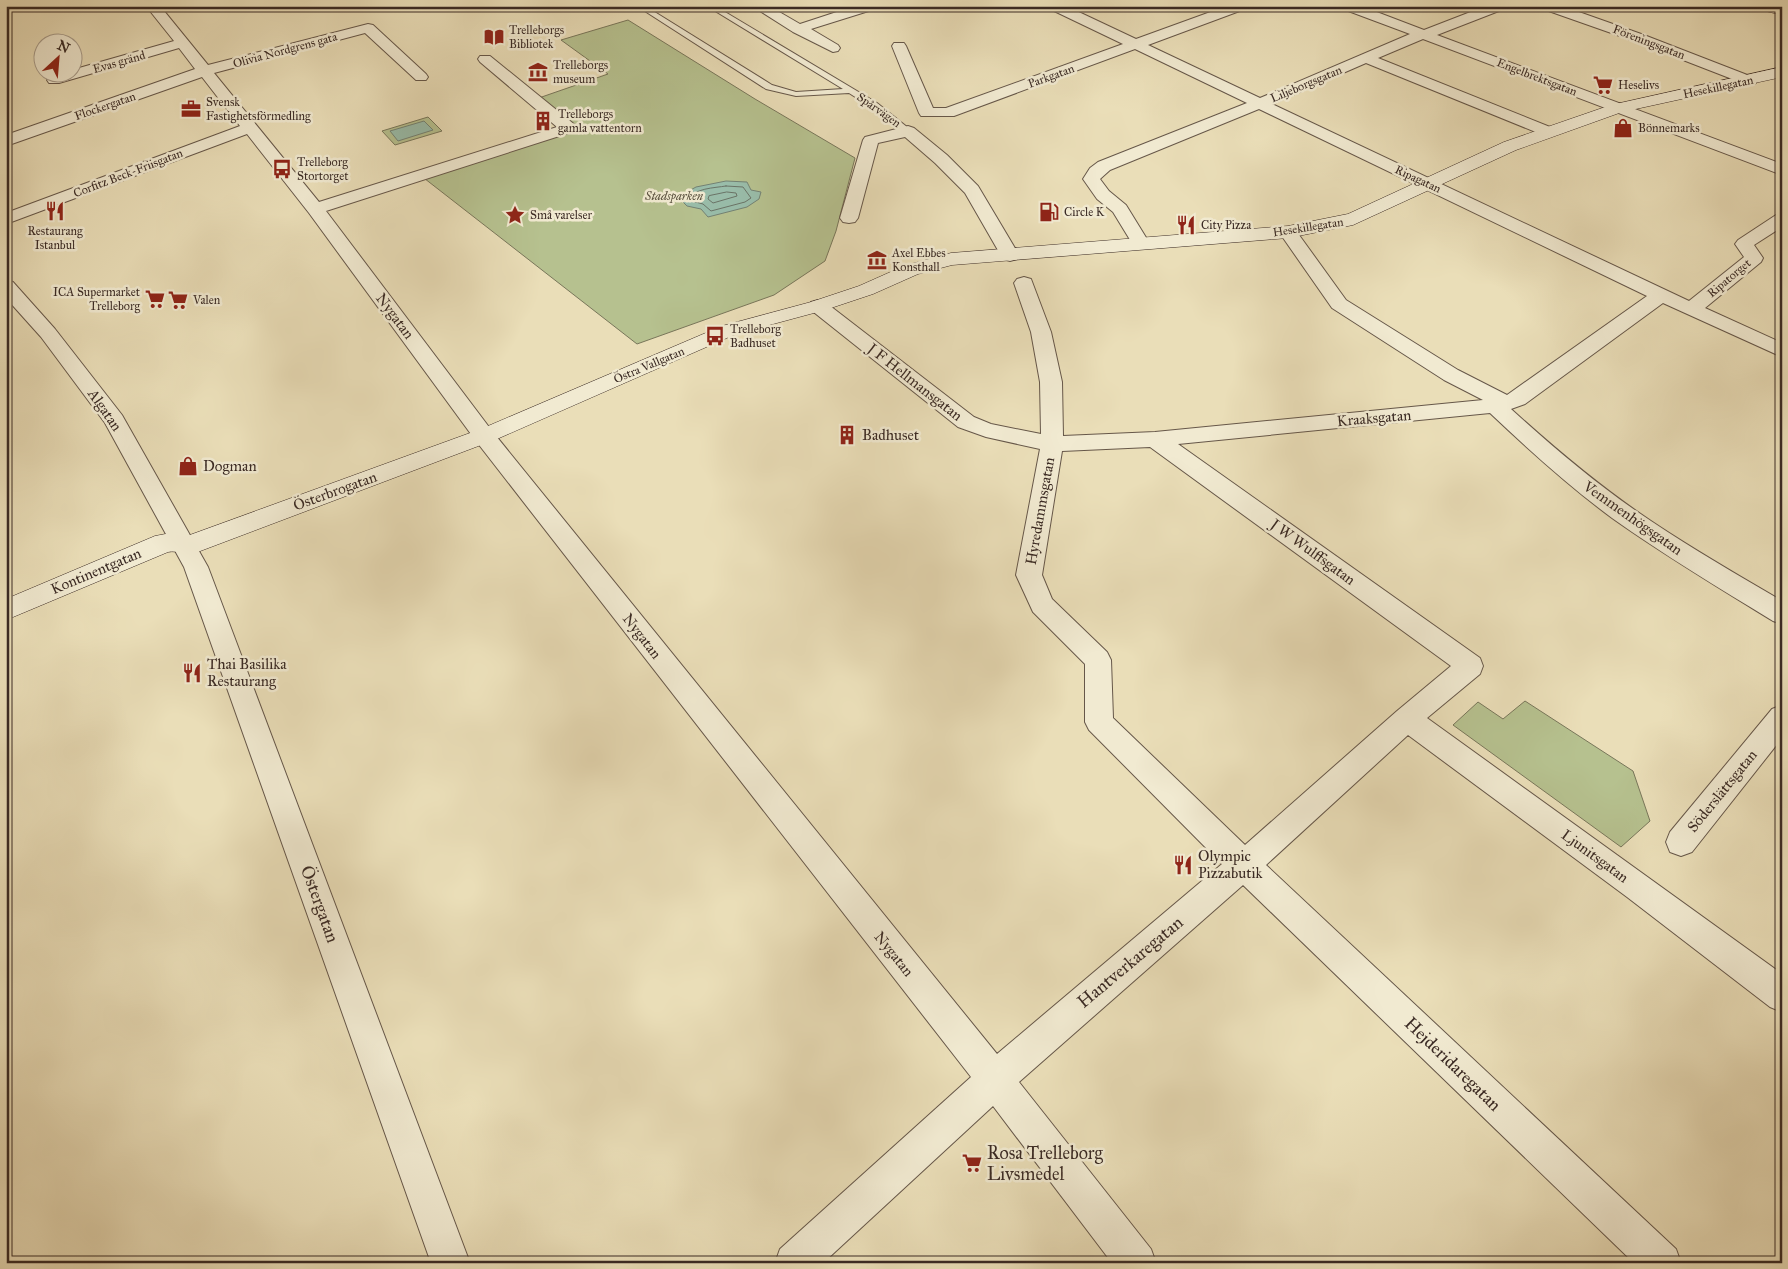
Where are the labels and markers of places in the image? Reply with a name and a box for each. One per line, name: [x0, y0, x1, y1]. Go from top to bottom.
place label: Trelleborgs Bibliotek: [509, 23, 564, 51]
library icon: Trelleborgs Bibliotek: [483, 26, 505, 48]
place label: Trelleborgs museum: [553, 58, 608, 86]
museum icon: Trelleborgs museum: [527, 61, 549, 83]
supermarket icon: Heselivs: [1592, 74, 1614, 96]
place label: Heselivs: [1618, 78, 1659, 92]
place label: Svensk Fastighetsförmedling: [206, 95, 311, 124]
office icon: Svensk Fastighetsförmedling: [180, 98, 202, 120]
place label: Trelleborgs gamla vattentorn: [558, 107, 642, 136]
building icon: Trelleborgs gamla vattentorn: [532, 110, 554, 132]
shop icon: Bönnemarks: [1612, 117, 1634, 139]
place label: Bönnemarks: [1638, 121, 1700, 135]
place label: Trelleborg Stortorget: [297, 155, 349, 184]
bus stop icon: Trelleborg Stortorget: [271, 158, 293, 180]
restaurant icon: Restaurang Istanbul: [44, 200, 66, 222]
fuel station icon: Circle K: [1038, 201, 1060, 223]
place icon: Små varelser: [504, 204, 526, 226]
place label: Circle K: [1064, 205, 1105, 219]
place label: Små varelser: [530, 208, 592, 222]
restaurant icon: City Pizza: [1175, 214, 1197, 236]
place label: City Pizza: [1201, 218, 1252, 232]
place label: Restaurang Istanbul: [27, 224, 83, 252]
place label: Axel Ebbes Konsthall: [891, 246, 946, 274]
museum icon: Axel Ebbes Konsthall: [866, 249, 888, 271]
place label: ICA Supermarket Trelleborg: [53, 285, 141, 314]
supermarket icon: ICA Supermarket Trelleborg: [144, 288, 166, 310]
supermarket icon: Valen: [167, 289, 189, 311]
place label: Valen: [192, 293, 221, 307]
place label: Trelleborg Badhuset: [730, 322, 781, 350]
bus stop icon: Trelleborg Badhuset: [704, 325, 726, 347]
building icon: Badhuset: [836, 424, 858, 446]
place label: Badhuset: [862, 426, 920, 444]
shop icon: Dogman: [177, 455, 199, 477]
place label: Dogman: [203, 457, 257, 475]
place label: Thai Basilika Restaurang: [207, 655, 287, 690]
restaurant icon: Thai Basilika Restaurang: [181, 662, 203, 684]
place label: Olympic Pizzabutik: [1198, 847, 1263, 882]
restaurant icon: Olympic Pizzabutik: [1172, 854, 1194, 876]
place label: Rosa Trelleborg Livsmedel: [987, 1142, 1104, 1185]
supermarket icon: Rosa Trelleborg Livsmedel: [961, 1152, 983, 1174]

